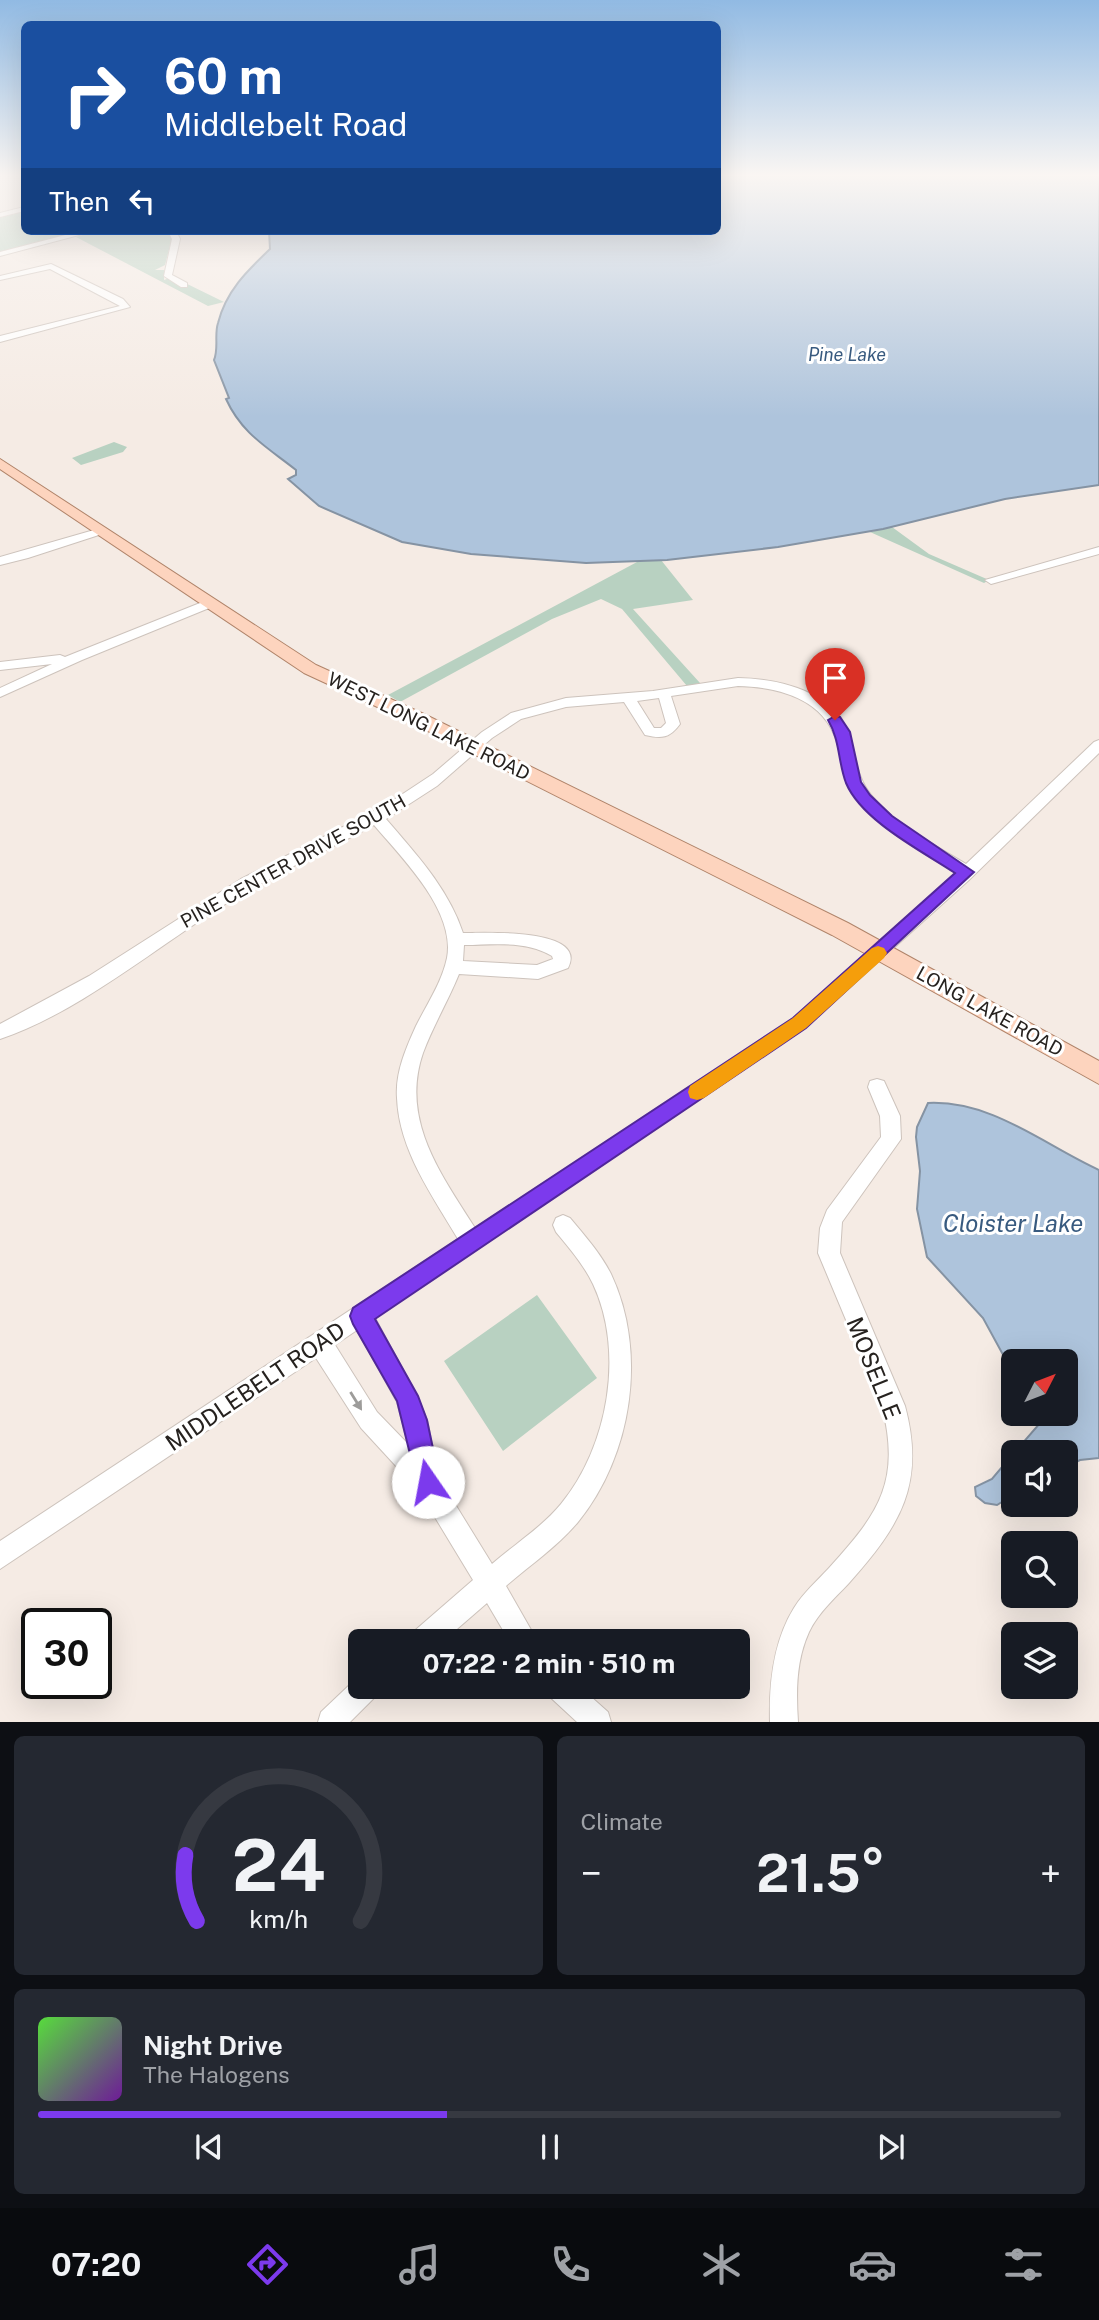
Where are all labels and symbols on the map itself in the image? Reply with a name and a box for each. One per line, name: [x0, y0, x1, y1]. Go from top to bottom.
water label: Pine Lake: [808, 344, 886, 365]
pin: [805, 648, 865, 720]
street label: WEST LONG LAKE ROAD: [324, 667, 534, 785]
street label: PINE CENTER DRIVE SOUTH: [177, 790, 409, 932]
street label: LONG LAKE ROAD: [913, 962, 1067, 1060]
water label: Cloister Lake: [943, 1209, 1083, 1237]
street label: MOSELLE: [841, 1313, 907, 1423]
street label: MIDDLEBELT ROAD: [160, 1316, 350, 1456]
north arrow: [1001, 1349, 1078, 1426]
one-way arrow: [350, 1391, 363, 1410]
position arrow: [391, 1445, 465, 1519]
speed limit sign: 30: [21, 1608, 112, 1699]

